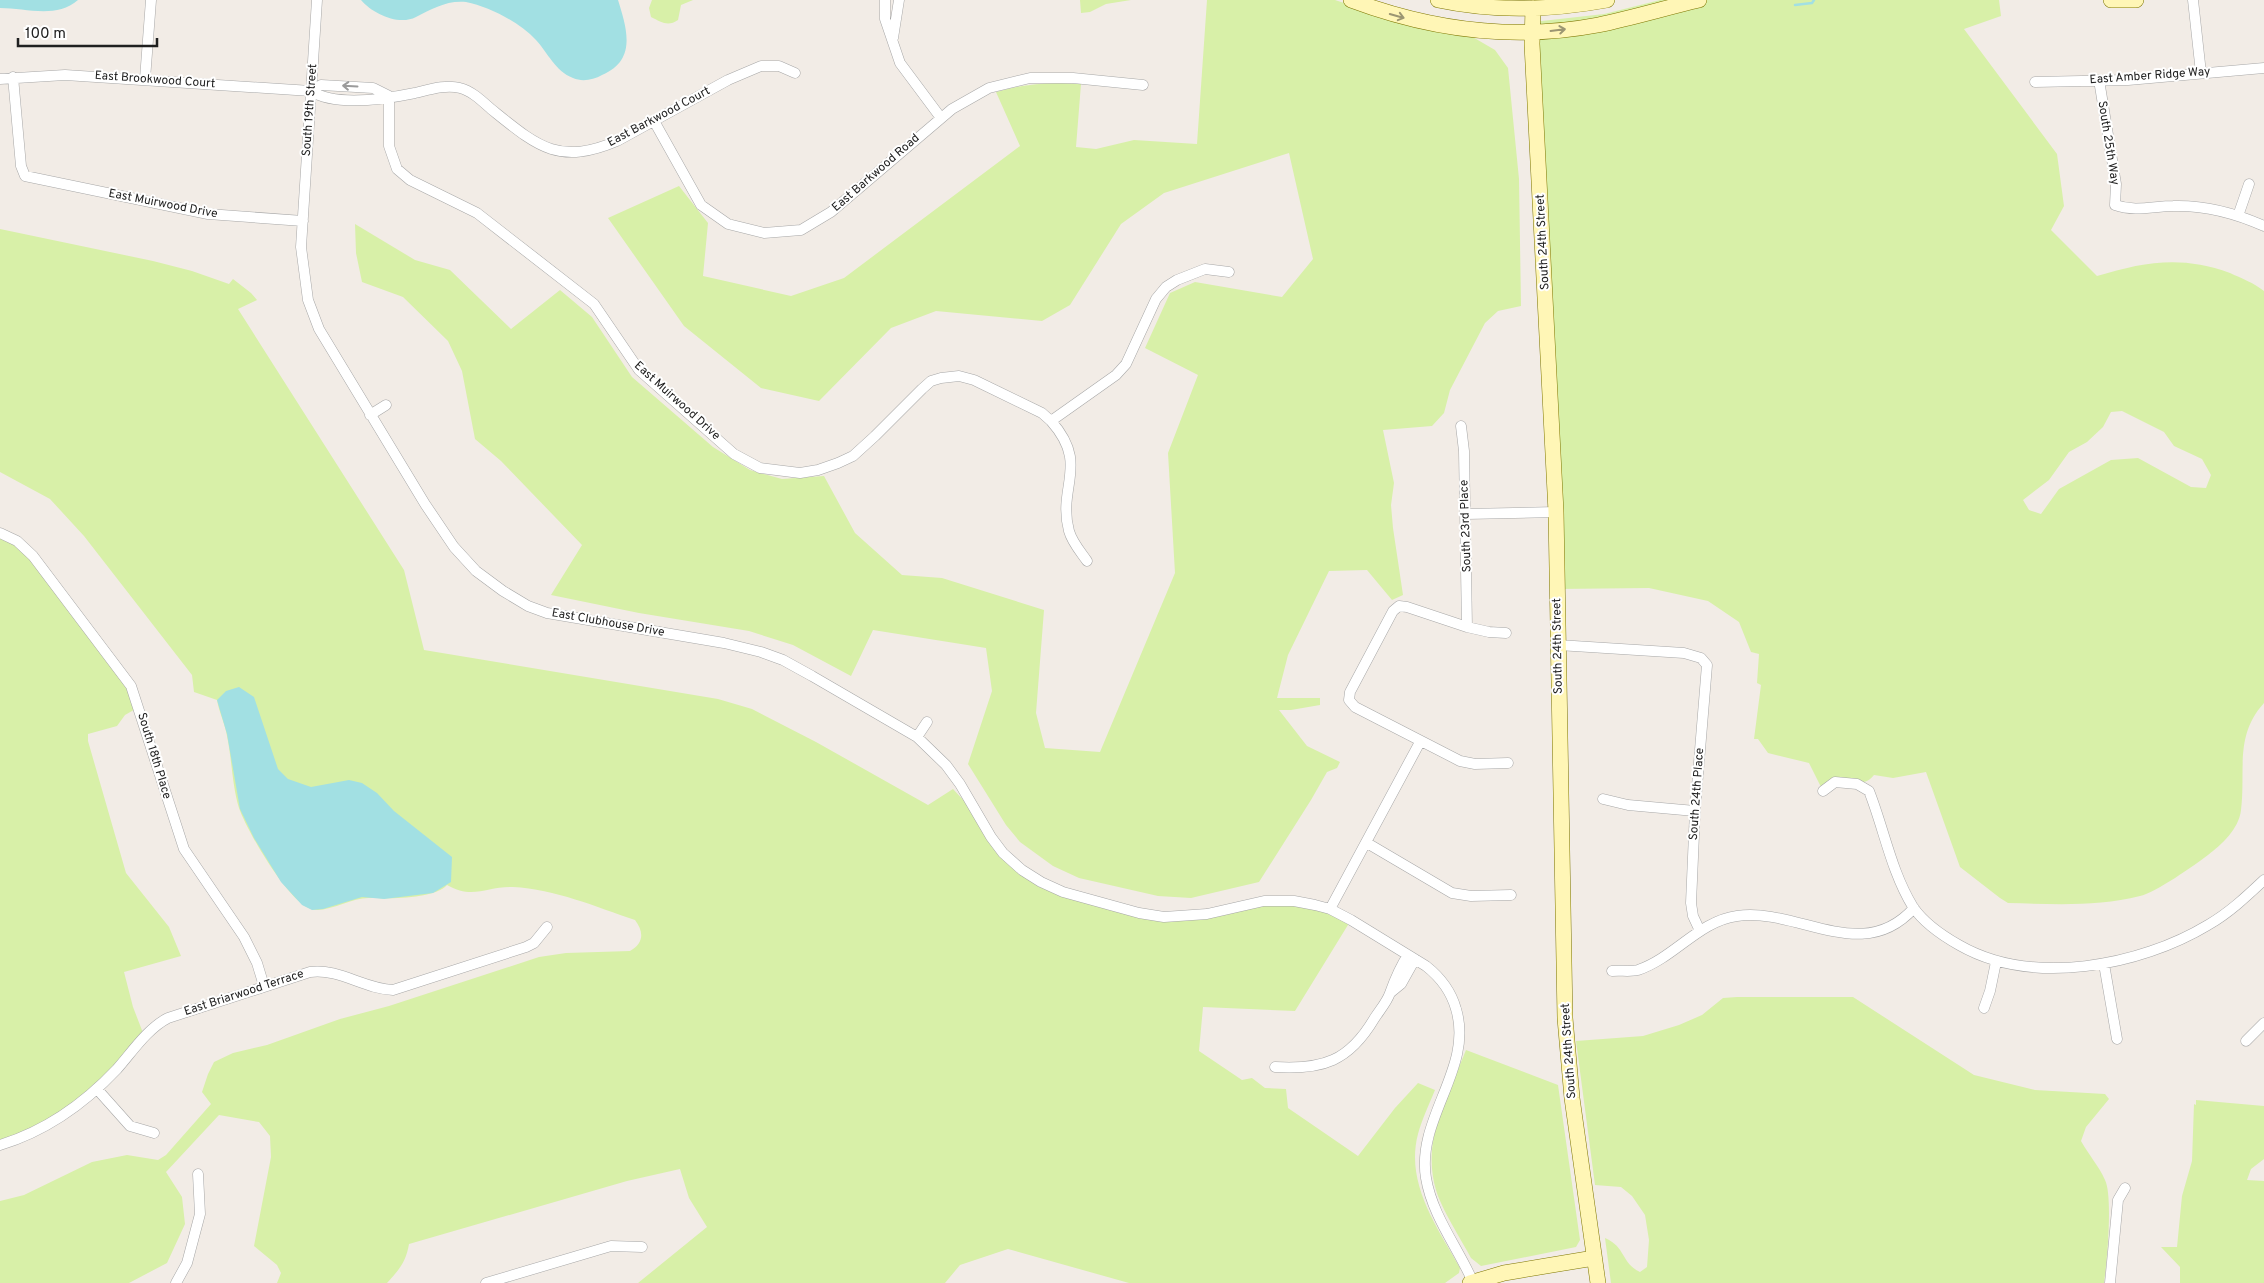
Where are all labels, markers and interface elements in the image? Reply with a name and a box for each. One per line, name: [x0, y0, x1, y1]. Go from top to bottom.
one-way arrow: [1389, 12, 1405, 22]
scale bar: [18, 15, 156, 47]
text: 100 m: [25, 25, 66, 44]
one-way arrow: [1550, 25, 1566, 35]
street label: South 19th Street: [299, 63, 321, 157]
street label: East Amber Ridge Way: [2089, 64, 2211, 88]
street label: East Brookwood Court: [94, 68, 216, 92]
one-way arrow: [343, 82, 359, 91]
street label: East Barkwood Court: [605, 83, 713, 151]
street label: South 25th Way: [2093, 100, 2123, 186]
street label: East Barkwood Road: [829, 131, 923, 215]
street label: East Muirwood Drive: [107, 186, 219, 222]
street label: South 24th Street: [1533, 194, 1553, 290]
street label: East Muirwood Drive: [631, 358, 723, 444]
street label: South 23rd Place: [1456, 479, 1476, 573]
street label: South 24th Street: [1549, 598, 1567, 694]
street label: East Clubhouse Drive: [550, 605, 666, 641]
street label: South 18th Place: [133, 711, 175, 801]
street label: South 24th Place: [1686, 747, 1708, 841]
street label: East Briarwood Terrace: [182, 966, 306, 1020]
street label: South 24th Street: [1558, 1003, 1580, 1099]

